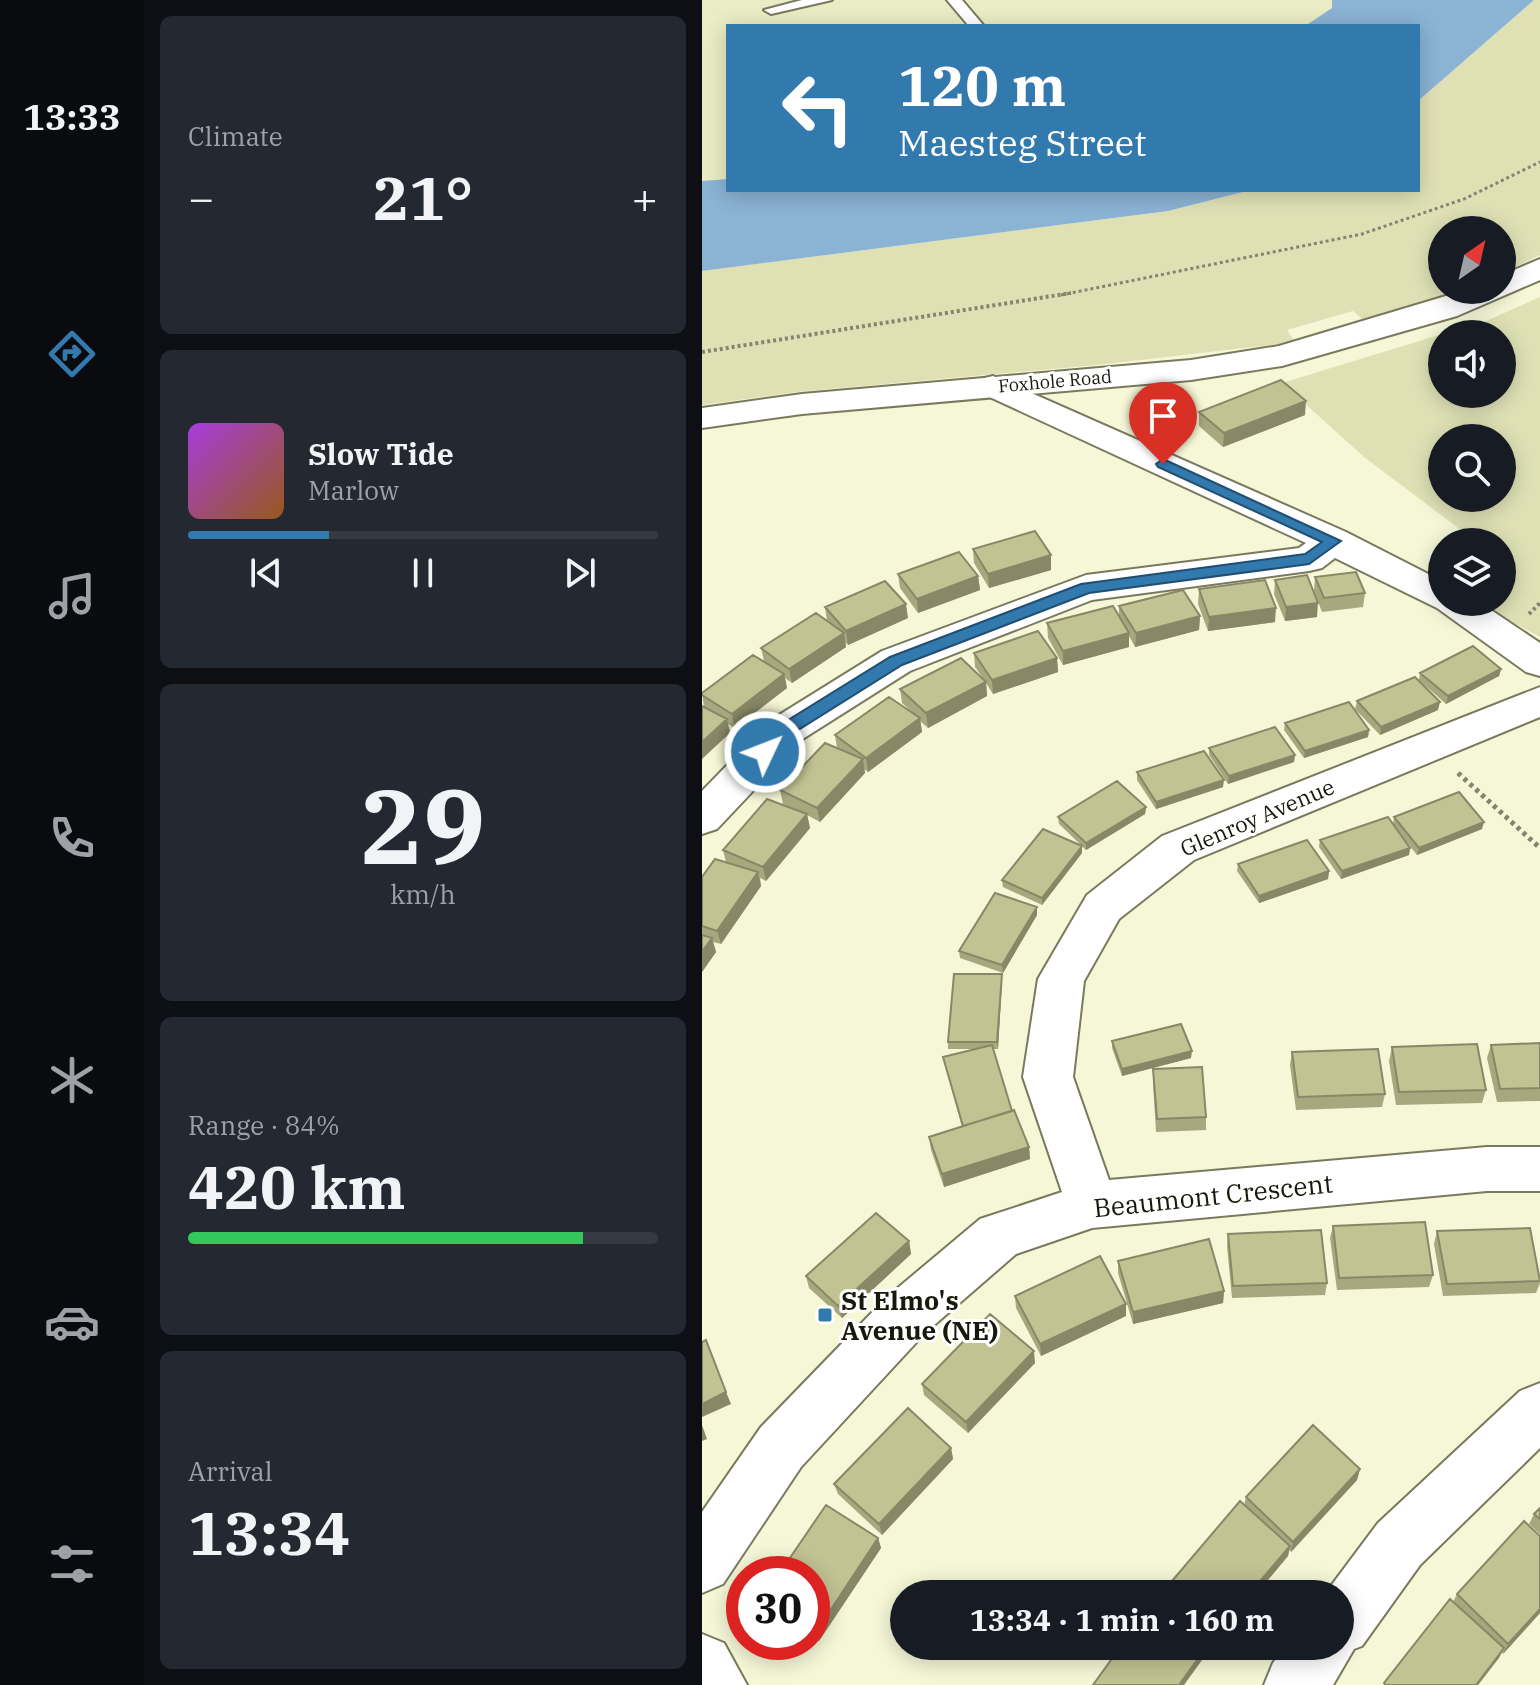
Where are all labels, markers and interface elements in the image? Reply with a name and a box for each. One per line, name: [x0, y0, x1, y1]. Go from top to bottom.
text: 120 m: [898, 49, 1066, 121]
icon: left: [766, 56, 870, 160]
text: 13:33: [23, 93, 121, 140]
text: Climate: [188, 119, 283, 153]
text: Maesteg Street: [898, 119, 1147, 166]
text: 21°: [373, 158, 473, 237]
text: −: [188, 169, 214, 226]
text: +: [632, 169, 658, 226]
north arrow: [1428, 216, 1516, 304]
map controls: [1428, 216, 1516, 616]
button: sound: [1428, 320, 1516, 408]
icon: directions: [44, 326, 100, 382]
street label: Foxhole Road: [997, 365, 1113, 397]
pin: [1129, 382, 1197, 464]
icon: arrive: [1141, 394, 1185, 438]
button: search: [1428, 424, 1516, 512]
text: Slow Tide: [308, 434, 454, 473]
text: Marlow: [308, 473, 399, 507]
button: layers: [1428, 528, 1516, 616]
icon: previous: [244, 551, 288, 595]
icon: pause: [401, 551, 445, 595]
icon: next: [558, 551, 602, 595]
icon: music: [44, 568, 100, 624]
position arrow: [723, 710, 807, 794]
text: 29: [361, 757, 485, 893]
street label: Glenroy Avenue: [1176, 772, 1338, 862]
icon: phone: [44, 810, 100, 866]
text: km/h: [390, 877, 456, 911]
icon: climate: [44, 1052, 100, 1108]
text: Range · 84%: [188, 1108, 340, 1142]
text: 420 km: [188, 1147, 406, 1226]
street label: Beaumont Crescent: [1092, 1166, 1334, 1224]
place label: St Elmo's Avenue (NE): [841, 1283, 998, 1347]
icon: car: [44, 1294, 100, 1350]
marker: St Elmo's Avenue (NE): [816, 1306, 834, 1324]
text: Arrival: [188, 1454, 273, 1488]
text: 13:34: [188, 1493, 350, 1572]
icon: filters: [44, 1536, 100, 1592]
speed limit sign: 30: [726, 1556, 830, 1660]
text: 13:34 · 1 min · 160 m: [970, 1600, 1274, 1639]

